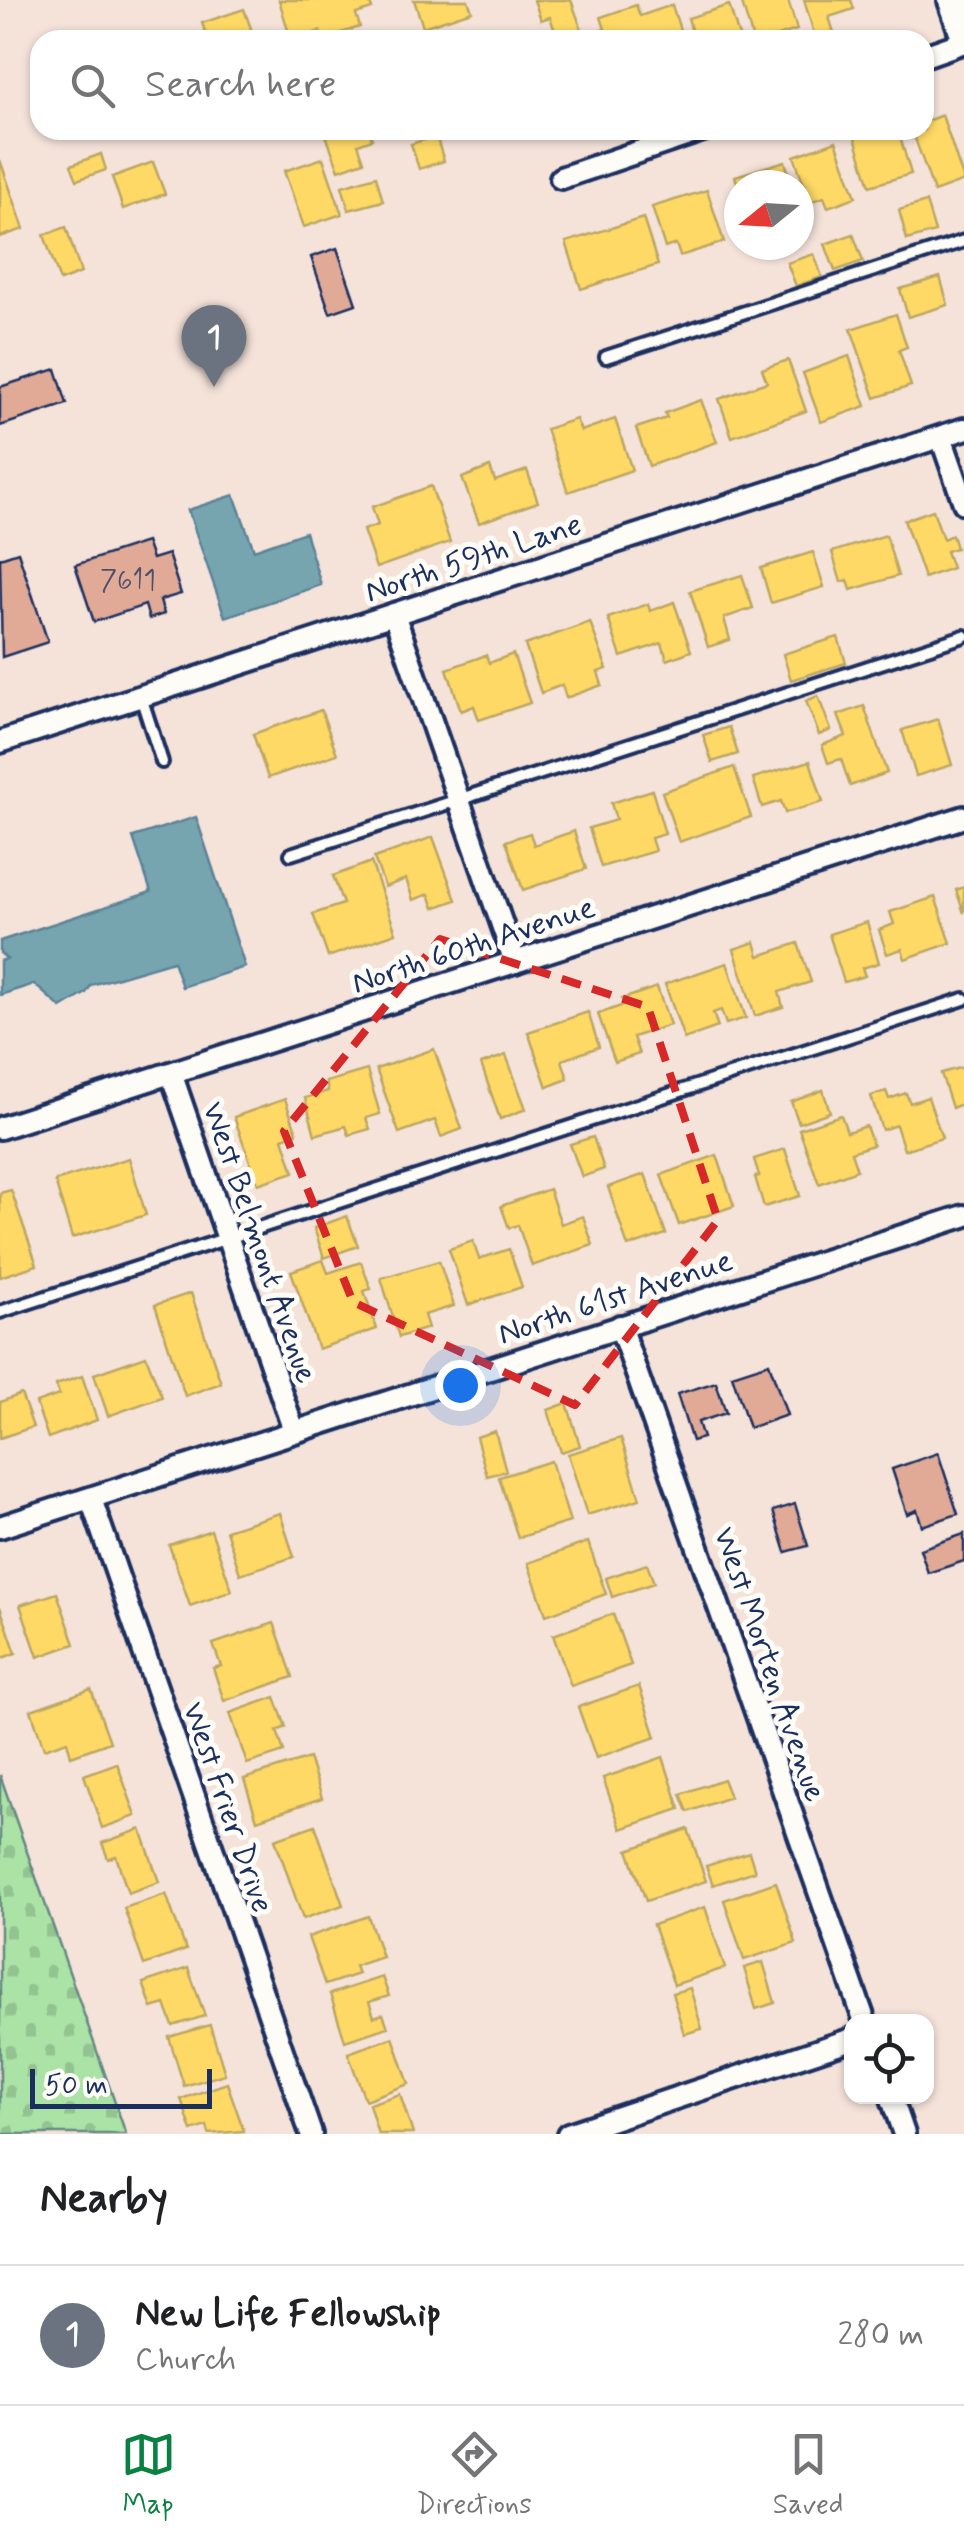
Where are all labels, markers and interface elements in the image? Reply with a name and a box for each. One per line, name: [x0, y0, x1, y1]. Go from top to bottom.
search box: [30, 30, 934, 140]
icon: search: [65, 58, 120, 113]
text: Search here: [145, 61, 336, 110]
north arrow: [724, 170, 814, 260]
pin: 1: [182, 304, 246, 387]
street label: North 59th Lane: [360, 504, 587, 614]
house number: 7611: [100, 563, 156, 600]
street label: North 60th Avenue: [347, 887, 601, 1005]
street label: West Belmont Avenue: [191, 1096, 327, 1389]
street label: North 61st Avenue: [493, 1240, 738, 1356]
your location: [435, 1360, 486, 1411]
street label: West Morten Avenue: [702, 1522, 836, 1807]
street label: West Frier Drive: [171, 1697, 283, 1919]
map controls: [844, 2014, 934, 2104]
button: locate: [844, 2014, 934, 2104]
scale bar: [30, 2064, 212, 2108]
text: 50 m: [45, 2068, 108, 2105]
text: Nearby: [40, 2172, 168, 2227]
text: New Life Fellowship: [135, 2290, 441, 2339]
text: 1: [65, 2314, 80, 2356]
text: 280 m: [837, 2314, 924, 2356]
text: Church: [135, 2339, 236, 2381]
tab: Map: [121, 2427, 176, 2524]
tab: Directions: [417, 2427, 532, 2524]
tab: Saved: [773, 2427, 843, 2524]

